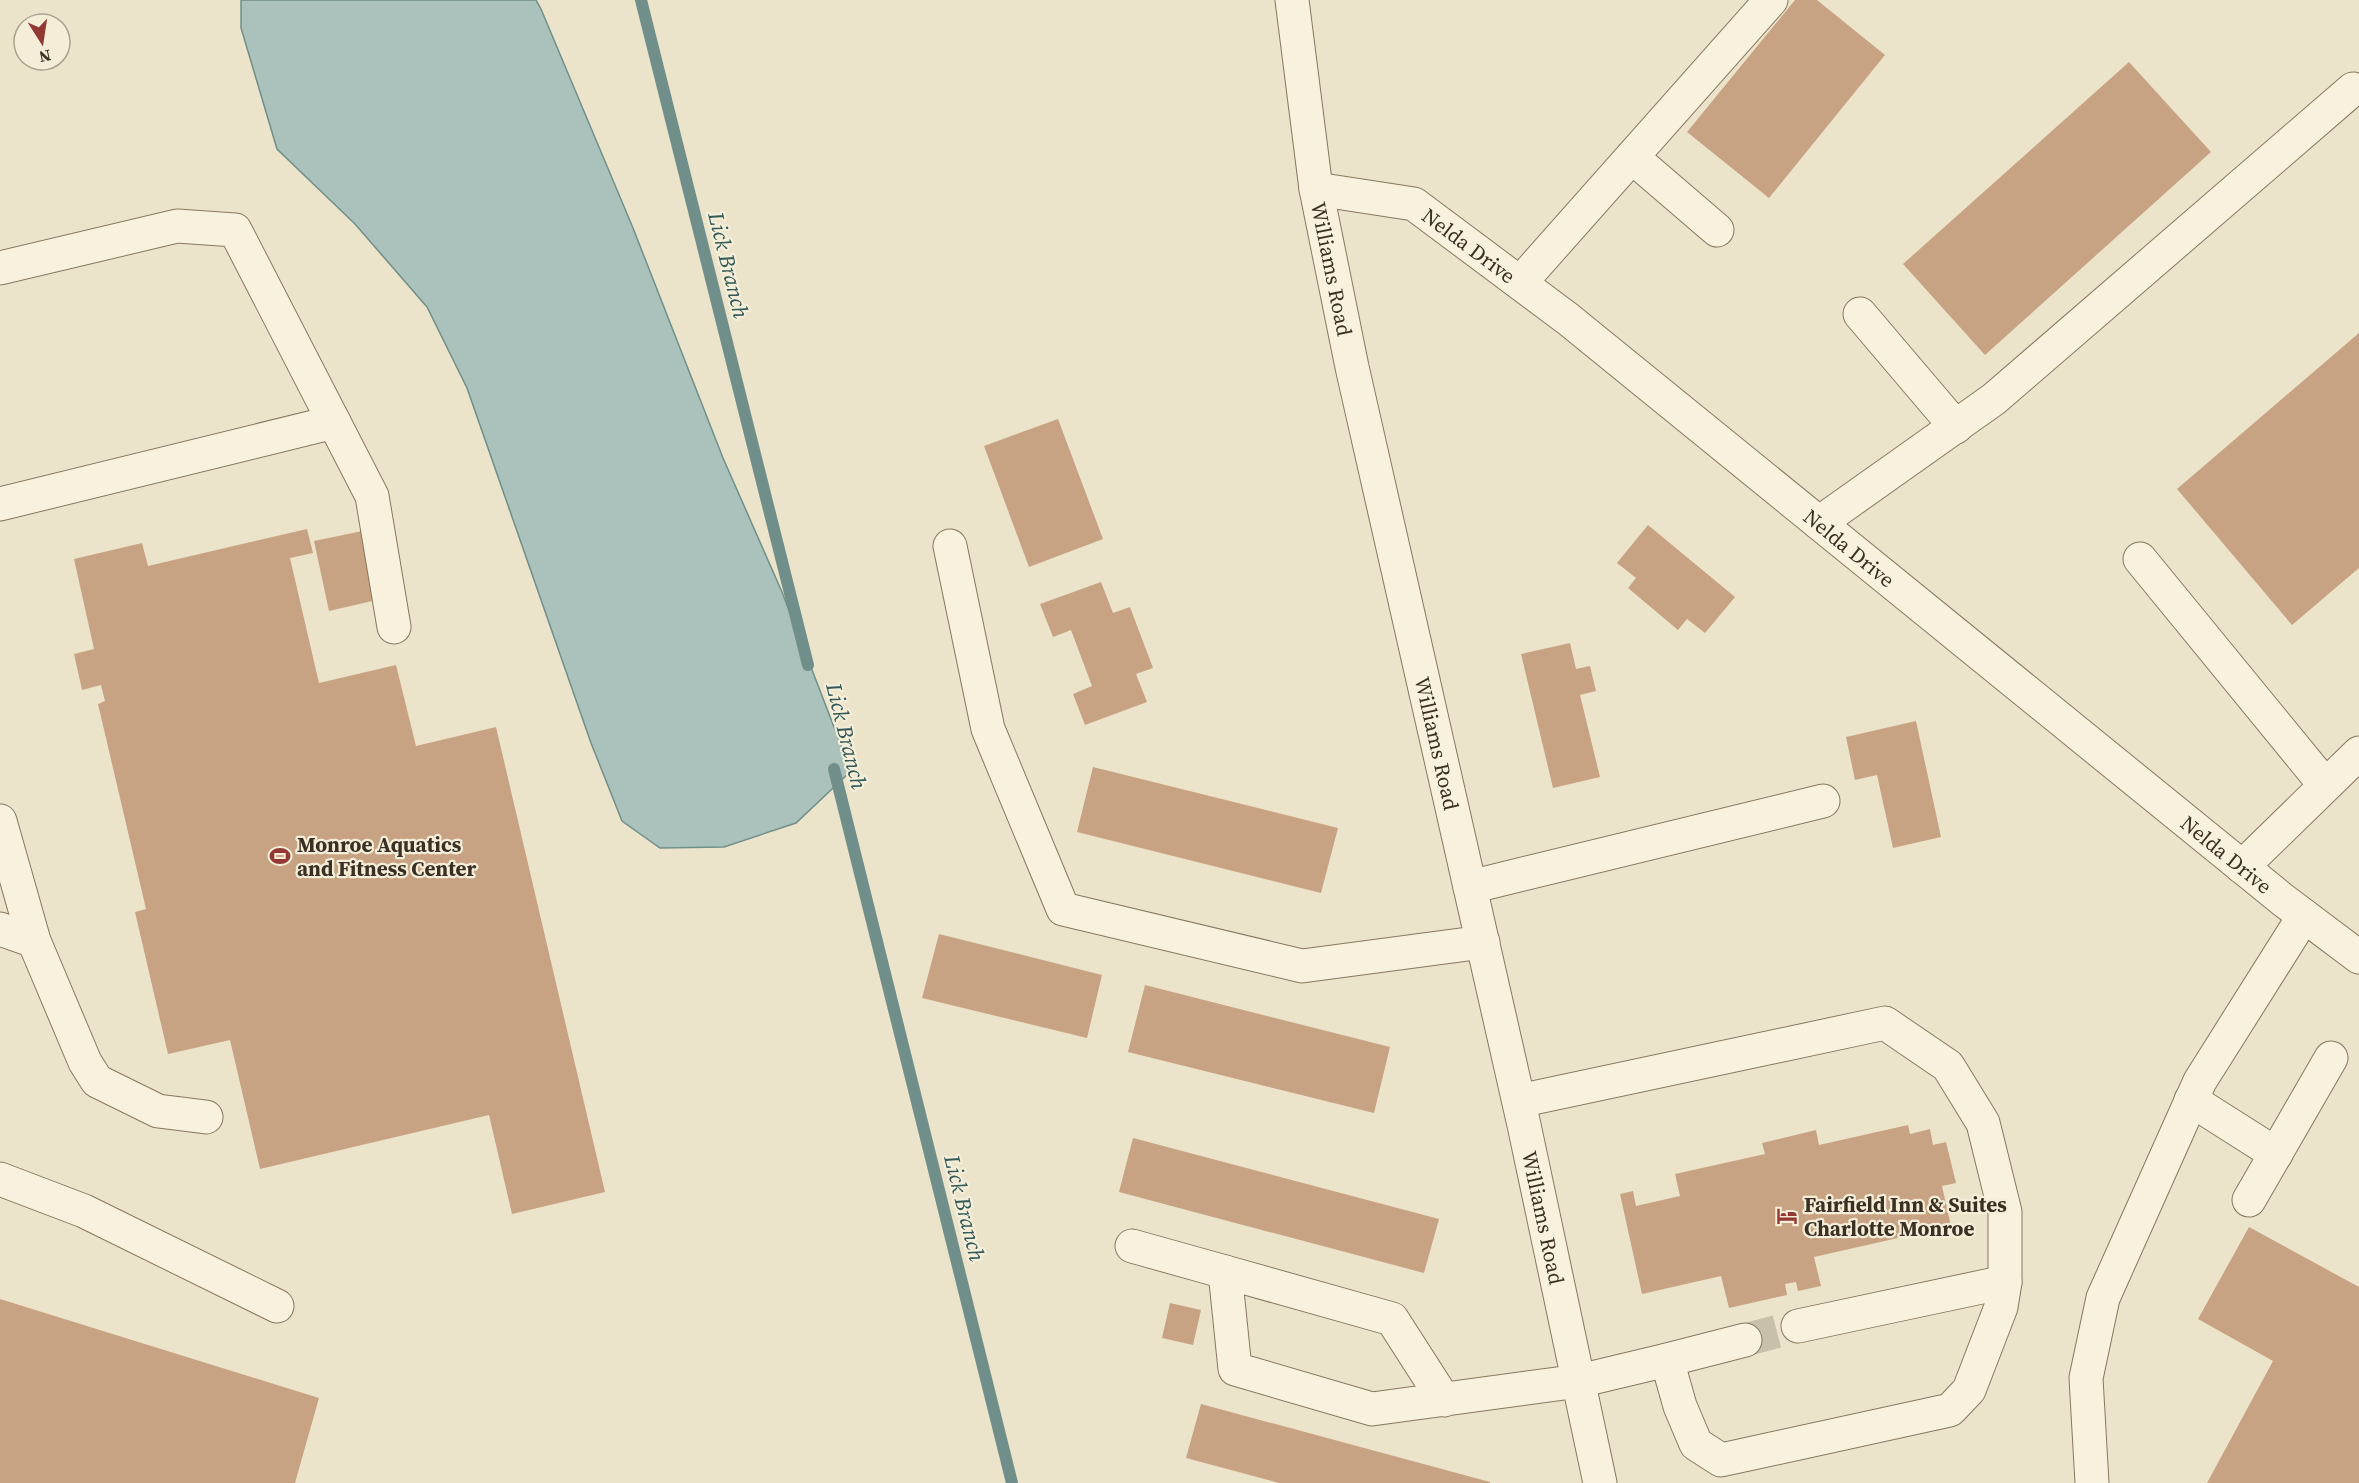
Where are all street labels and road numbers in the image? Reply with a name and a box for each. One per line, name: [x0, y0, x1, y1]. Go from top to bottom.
street label: Williams Road: [1304, 199, 1360, 338]
street label: Nelda Drive: [1416, 201, 1522, 290]
street label: Nelda Drive: [1798, 502, 1901, 594]
street label: Williams Road: [1408, 674, 1467, 813]
street label: Nelda Drive: [2175, 808, 2278, 900]
street label: Williams Road: [1515, 1148, 1572, 1287]

